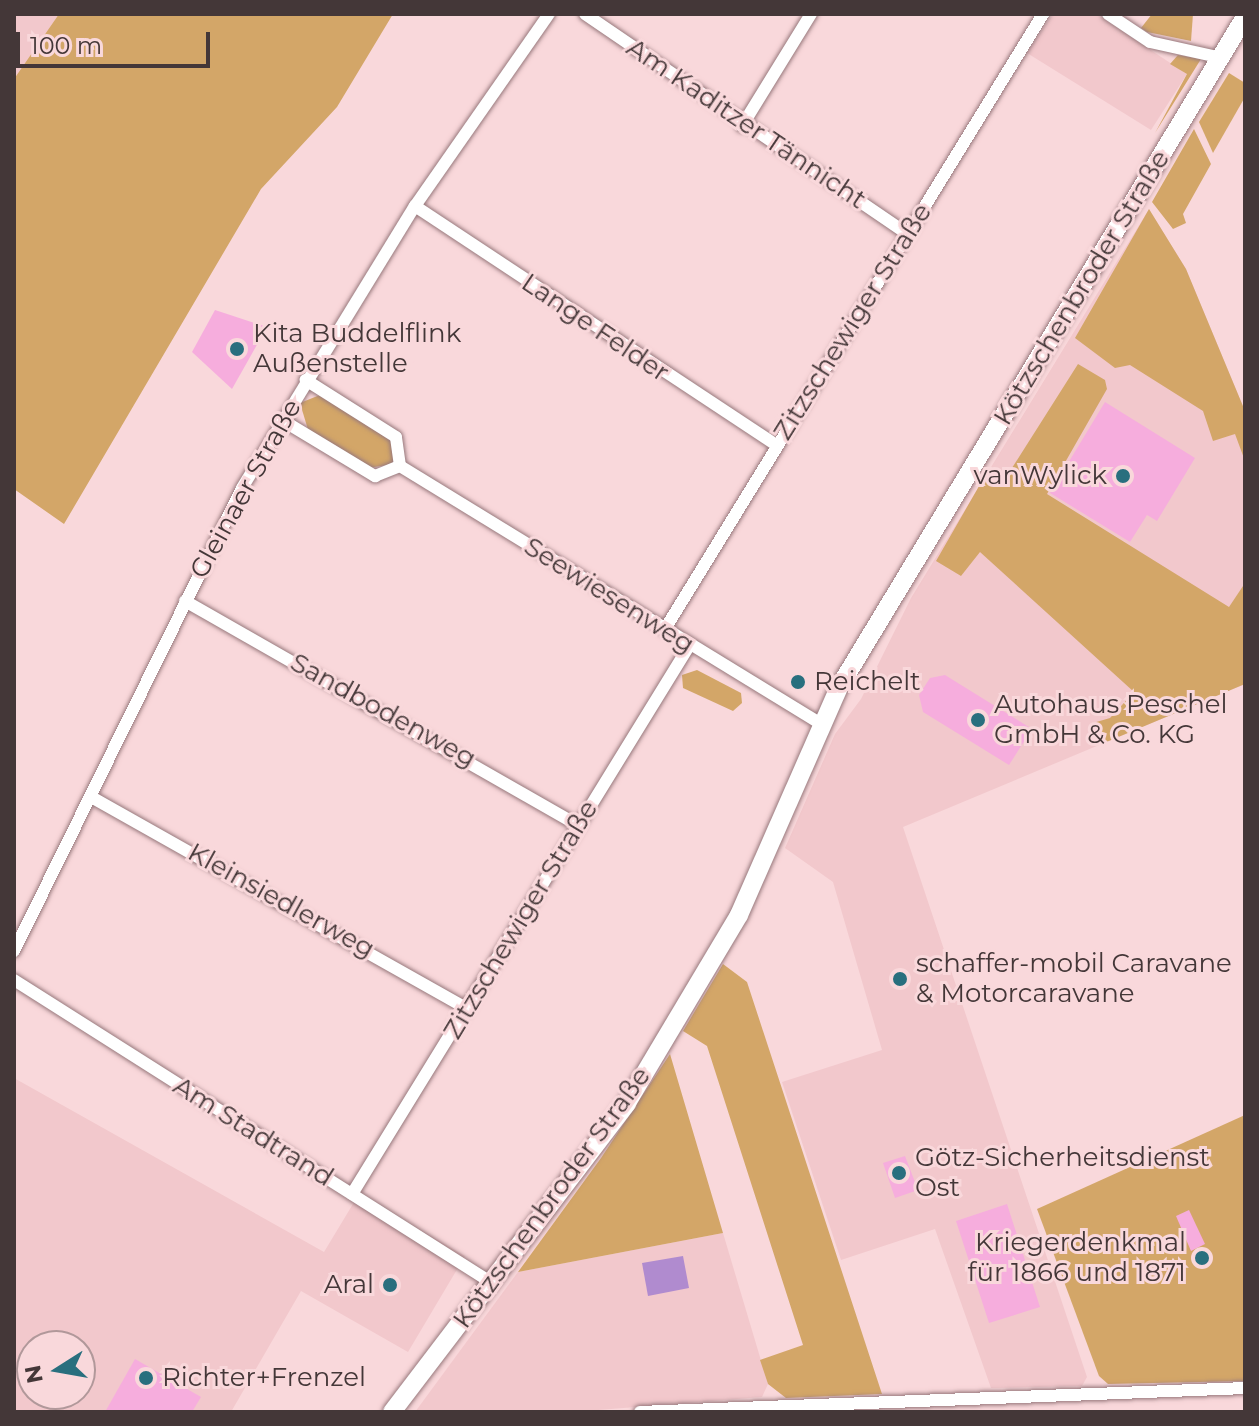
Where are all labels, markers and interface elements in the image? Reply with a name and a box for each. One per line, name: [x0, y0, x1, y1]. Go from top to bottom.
scale bar: [20, 16, 214, 66]
text: 100 m: [30, 31, 102, 60]
street label: Am Kaditzer Tännicht: [621, 32, 871, 216]
street label: Kötzschenbroder Straße: [988, 145, 1176, 431]
street label: Zitzschewiger Straße: [768, 198, 938, 446]
street label: Lange Felder: [515, 267, 675, 389]
place label: Kita Buddelflink Außenstelle: [253, 318, 461, 380]
marker: Kita Buddelflink Außenstelle: [228, 340, 246, 358]
street label: Gleinaer Straße: [184, 394, 308, 584]
place label: vanWylick: [974, 460, 1107, 492]
marker: vanWylick: [1114, 467, 1132, 485]
street label: Seewiesenweg: [518, 531, 700, 661]
street label: Sandbodenweg: [285, 647, 481, 775]
place label: Reichelt: [814, 666, 921, 698]
marker: Reichelt: [789, 673, 807, 691]
place label: Autohaus Peschel GmbH & Co. KG: [994, 689, 1228, 750]
marker: Autohaus Peschel GmbH & Co. KG: [969, 711, 987, 729]
street label: Zitzschewiger Straße: [437, 795, 605, 1045]
street label: Kleinsiedlerweg: [182, 837, 380, 965]
place label: schaffer-mobil Caravane & Motorcaravane: [916, 948, 1232, 1010]
marker: schaffer-mobil Caravane & Motorcaravane: [891, 970, 909, 988]
street label: Kötzschenbroder Straße: [447, 1061, 657, 1335]
street label: Am Stadtrand: [167, 1070, 339, 1194]
place label: Götz-Sicherheitsdienst Ost: [915, 1142, 1210, 1204]
marker: Götz-Sicherheitsdienst Ost: [890, 1164, 908, 1182]
place label: Kriegerdenkmal für 1866 und 1871: [968, 1227, 1186, 1288]
marker: Kriegerdenkmal für 1866 und 1871: [1193, 1249, 1211, 1267]
place label: Aral: [324, 1269, 374, 1301]
marker: Aral: [381, 1276, 399, 1294]
north arrow: [16, 1330, 96, 1410]
place label: Richter+Frenzel: [162, 1362, 366, 1394]
text: N: [19, 1363, 49, 1386]
marker: Richter+Frenzel: [137, 1369, 155, 1387]

